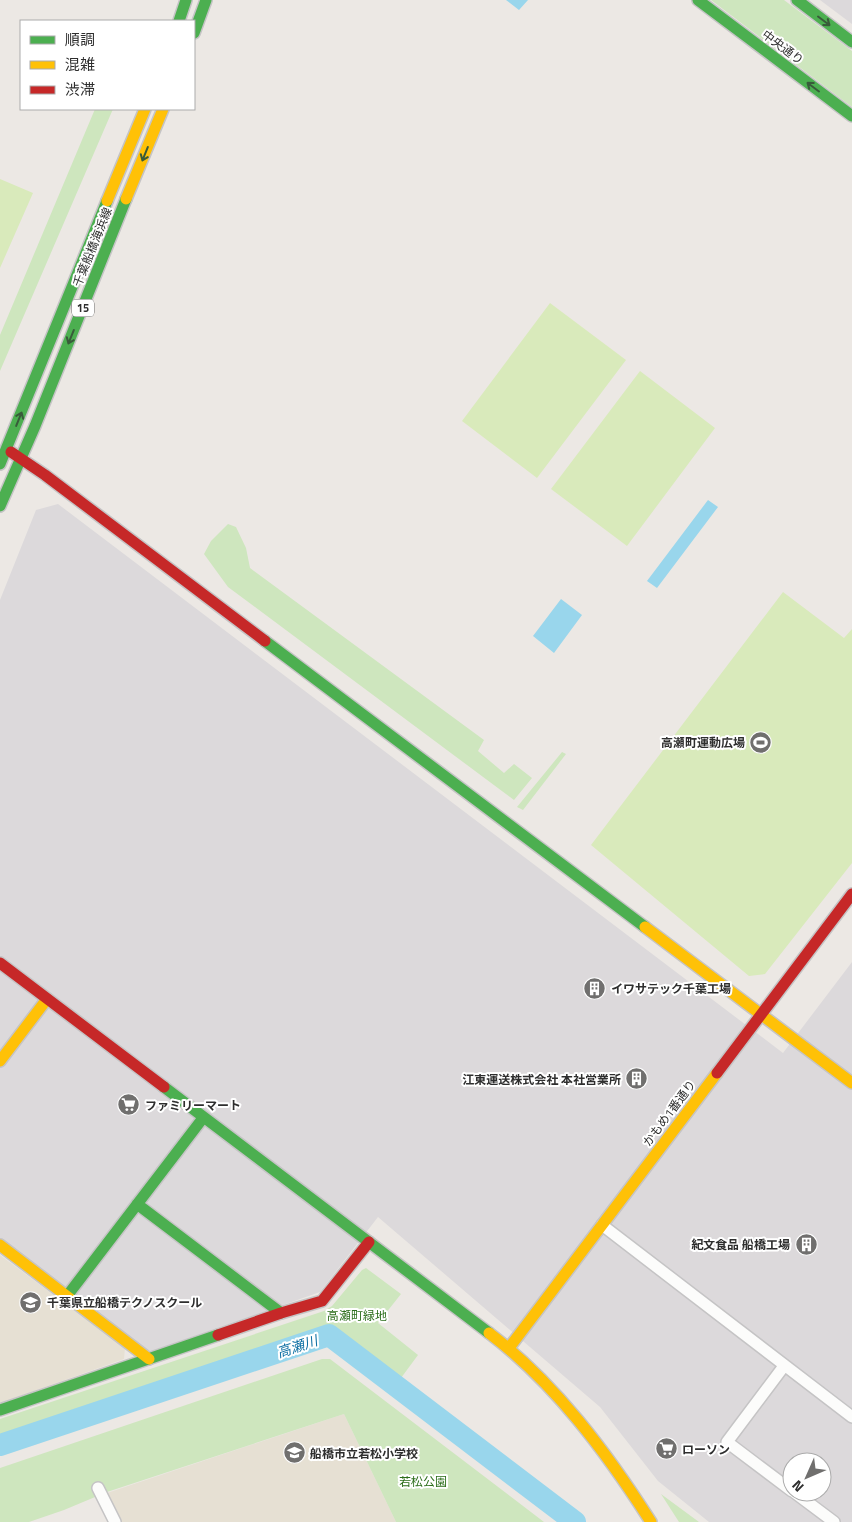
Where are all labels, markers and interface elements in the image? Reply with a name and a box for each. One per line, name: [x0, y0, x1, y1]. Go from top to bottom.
one-way arrow: [817, 16, 831, 26]
legend: [20, 20, 195, 110]
street label: 中央通り: [758, 25, 808, 69]
text: 順調: [65, 28, 95, 51]
text: 混雑: [65, 53, 95, 76]
text: 渋滞: [65, 78, 95, 101]
one-way arrow: [807, 81, 820, 92]
one-way arrow: [139, 146, 149, 161]
street label: 千葉船橋海浜線: [67, 204, 117, 290]
road number: 15: [72, 300, 94, 316]
one-way arrow: [66, 329, 75, 344]
one-way arrow: [15, 412, 25, 427]
sports icon: 高瀬町運動広場: [749, 730, 773, 754]
place label: 高瀬町運動広場: [661, 733, 745, 752]
building icon: イワサテック千葉工場: [583, 976, 607, 1000]
place label: イワサテック千葉工場: [611, 979, 731, 998]
building icon: 江東運送株式会社 本社営業所: [625, 1067, 649, 1091]
place label: 江東運送株式会社 本社営業所: [462, 1070, 621, 1089]
street label: かもめ1番通り: [638, 1076, 700, 1150]
supermarket icon: ファミリーマート: [117, 1093, 141, 1117]
place label: ファミリーマート: [145, 1096, 241, 1115]
building icon: 紀文食品 船橋工場: [794, 1232, 818, 1256]
place label: 紀文食品 船橋工場: [691, 1235, 790, 1254]
school or university icon: 千葉県立船橋テクノスクール: [19, 1290, 43, 1314]
place label: 千葉県立船橋テクノスクール: [47, 1293, 202, 1312]
park label: 高瀬町緑地: [327, 1306, 387, 1325]
water label: 高瀬川: [274, 1329, 322, 1362]
supermarket icon: ローソン: [654, 1437, 678, 1461]
place label: ローソン: [682, 1440, 730, 1459]
school or university icon: 船橋市立若松小学校: [282, 1441, 306, 1465]
place label: 船橋市立若松小学校: [310, 1444, 418, 1463]
north arrow: [782, 1452, 832, 1502]
park label: 若松公園: [399, 1472, 447, 1491]
text: N: [787, 1476, 808, 1497]

